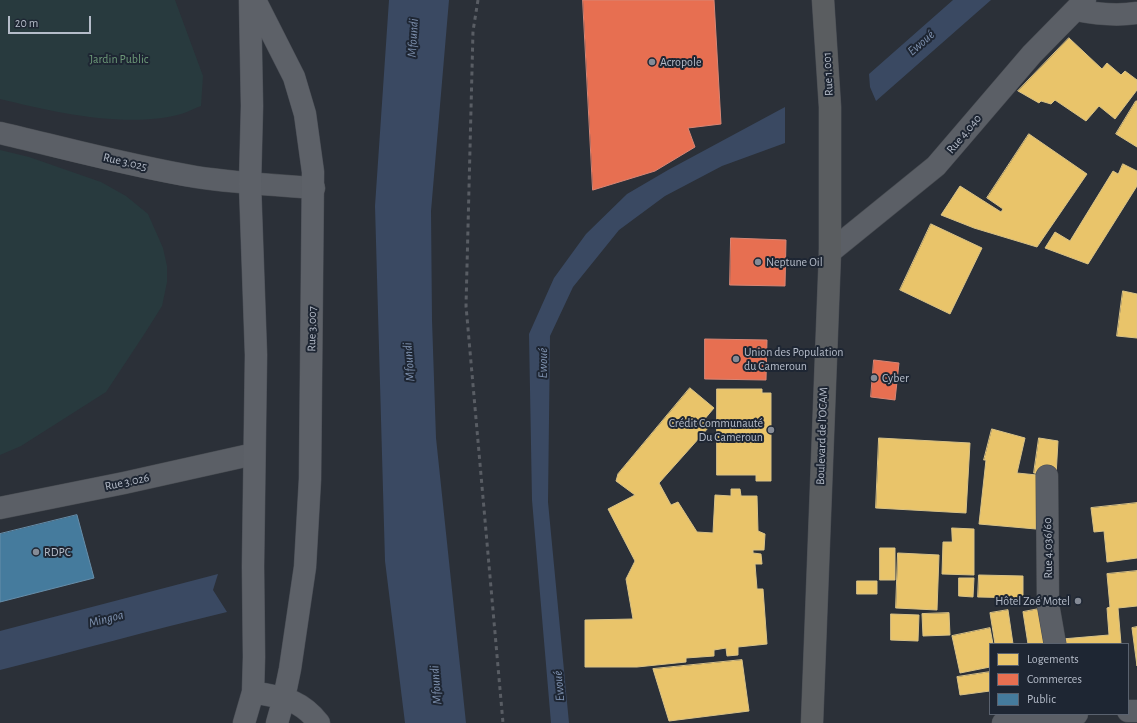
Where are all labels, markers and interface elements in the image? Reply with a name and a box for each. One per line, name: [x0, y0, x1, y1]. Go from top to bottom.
scale bar: [10, 8, 93, 34]
text: 20 m: [15, 17, 38, 29]
water label: Mfoundi: [404, 18, 422, 58]
water label: Ewoué: [904, 27, 938, 59]
park label: Jardin Public: [90, 52, 148, 66]
street label: Rue 1.001: [820, 52, 836, 96]
place label: Acropole: [660, 55, 701, 69]
marker: Acropole: [647, 57, 657, 67]
street label: Rue 4.040: [943, 111, 985, 157]
street label: Rue 3.025: [102, 150, 148, 174]
place label: Neptune Oil: [766, 255, 823, 269]
marker: Neptune Oil: [753, 257, 763, 267]
street label: Rue 3.007: [304, 306, 320, 352]
water label: Mfoundi: [400, 342, 418, 382]
place label: Union des Population du Cameroun: [744, 345, 844, 373]
water label: Ewoué: [535, 348, 551, 378]
marker: Union des Population du Cameroun: [731, 354, 741, 364]
place label: Cyber: [882, 371, 909, 385]
marker: Cyber: [869, 373, 879, 383]
street label: Boulevard de l'OCAM: [813, 387, 831, 485]
place label: Crédit Communauté Du Cameroun: [669, 416, 763, 444]
marker: Crédit Communauté Du Cameroun: [766, 425, 776, 435]
street label: Rue 3.026: [103, 470, 151, 494]
street label: Rue 4.036/60: [1040, 517, 1056, 579]
place label: RDPC: [44, 545, 71, 559]
marker: RDPC: [31, 547, 41, 557]
place label: Hôtel Zoé Motel: [995, 594, 1070, 608]
marker: Hôtel Zoé Motel: [1073, 596, 1083, 606]
water label: Mingoa: [87, 607, 125, 631]
legend: [989, 643, 1129, 715]
text: Logements: [1027, 653, 1079, 665]
water label: Mfoundi: [427, 665, 445, 705]
water label: Ewoué: [550, 670, 568, 702]
text: Commerces: [1027, 673, 1082, 685]
text: Public: [1027, 693, 1056, 705]

